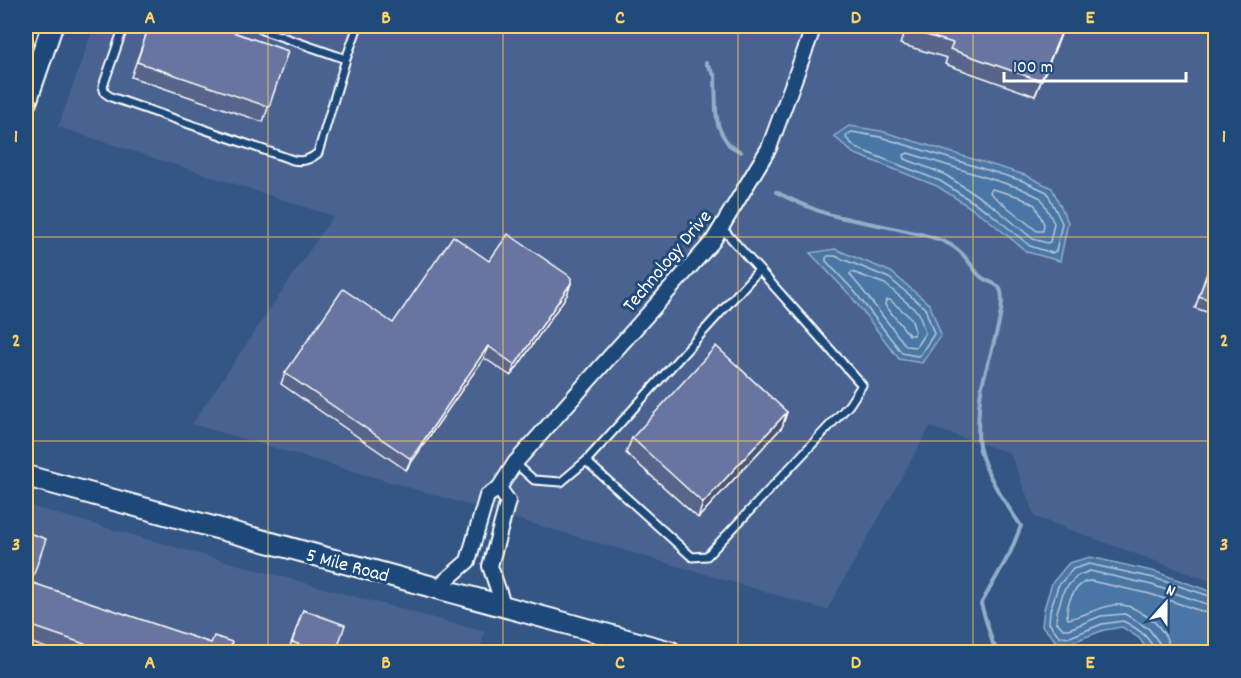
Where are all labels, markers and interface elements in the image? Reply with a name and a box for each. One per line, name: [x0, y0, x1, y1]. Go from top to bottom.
text: A: [145, 5, 156, 33]
text: B: [381, 5, 391, 33]
text: C: [615, 5, 625, 33]
text: D: [851, 5, 862, 33]
text: E: [1085, 5, 1095, 33]
scale bar: [1004, 45, 1186, 83]
text: 100 m: [1013, 56, 1053, 81]
text: 1: [14, 124, 18, 152]
text: 1: [1222, 124, 1226, 152]
street label: Technology Drive: [617, 205, 720, 319]
text: 2: [12, 328, 20, 356]
text: 2: [1220, 328, 1228, 356]
text: 3: [12, 532, 20, 560]
text: 3: [1220, 532, 1228, 560]
street label: 5 Mile Road: [303, 542, 392, 591]
north arrow: [1136, 573, 1196, 633]
text: N: [1163, 579, 1178, 604]
text: A: [145, 650, 156, 678]
text: B: [381, 650, 391, 678]
text: C: [615, 650, 625, 678]
text: D: [851, 650, 862, 678]
text: E: [1085, 650, 1095, 678]

